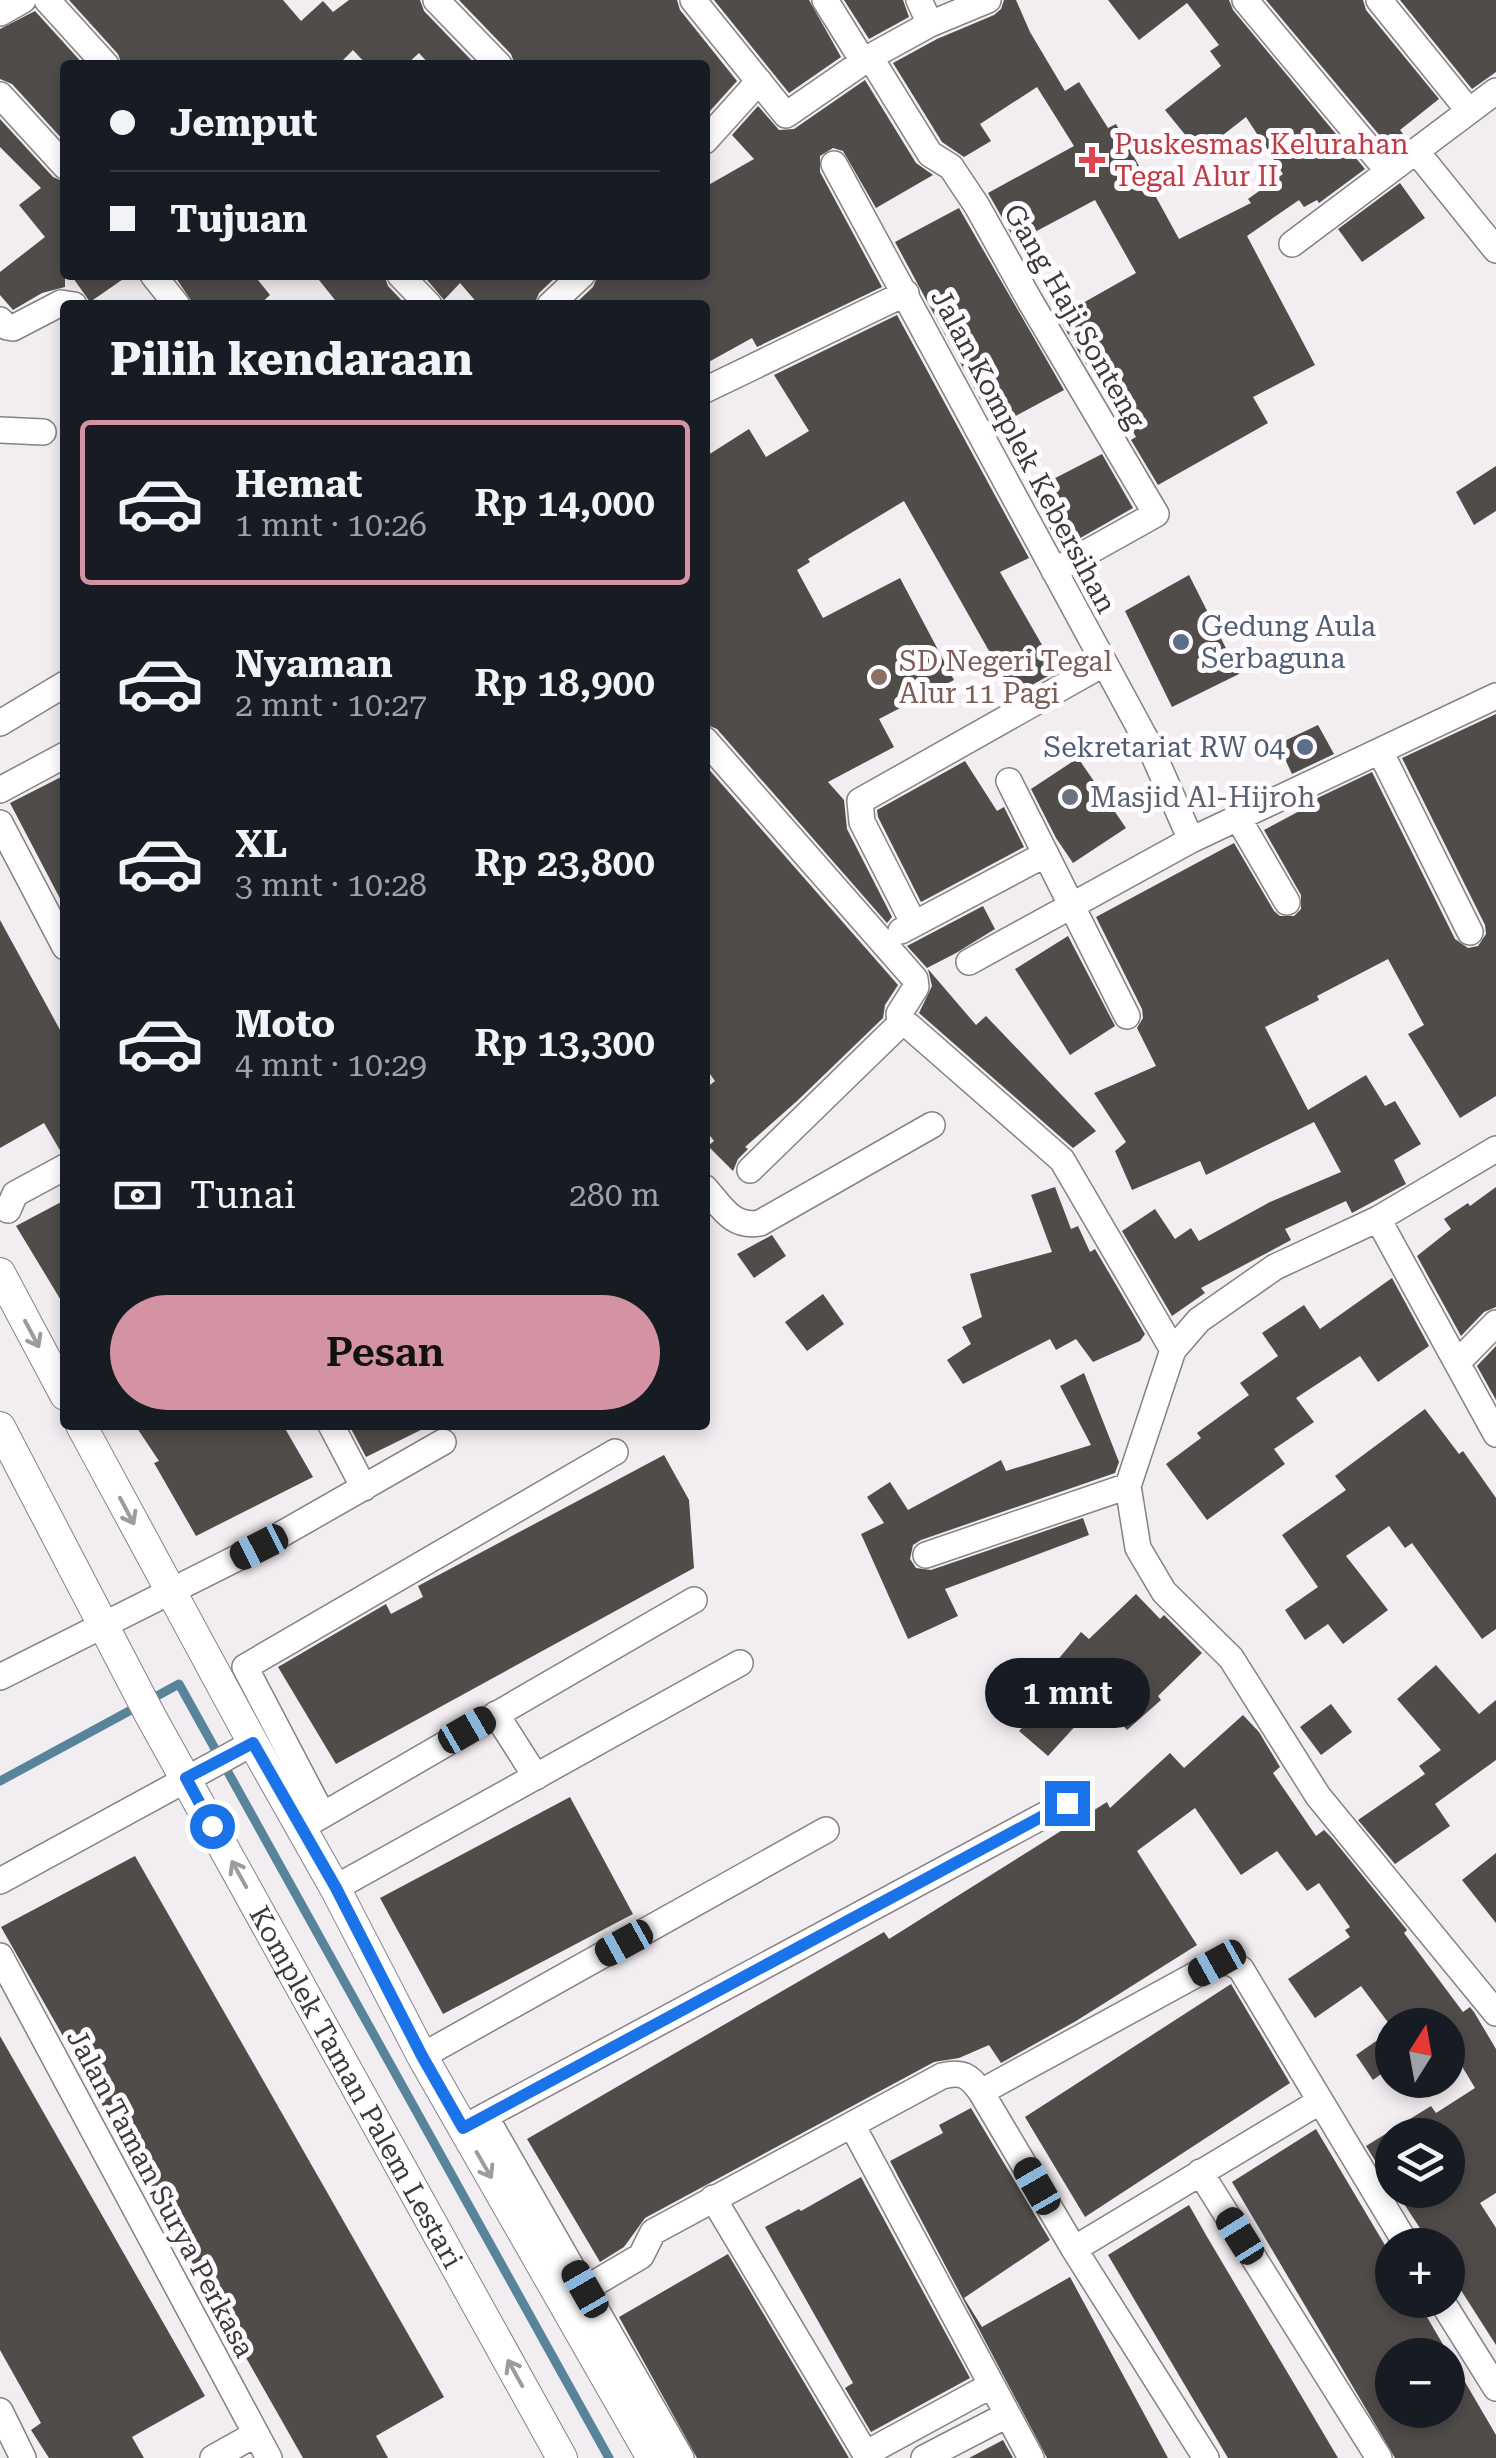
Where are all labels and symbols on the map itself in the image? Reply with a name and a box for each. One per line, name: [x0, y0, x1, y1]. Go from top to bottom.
place label: Puskesmas Kelurahan Tegal Alur II: [1114, 128, 1409, 193]
marker: Puskesmas Kelurahan Tegal Alur II: [1079, 147, 1105, 173]
street label: Gang Haji Sonteng: [997, 198, 1152, 434]
street label: Jalan Komplek Kebersihan: [924, 284, 1123, 619]
place label: Gedung Aula Serbaguna: [1201, 610, 1376, 675]
marker: Gedung Aula Serbaguna: [1170, 631, 1192, 653]
place label: SD Negeri Tegal Alur 11 Pagi: [899, 645, 1112, 710]
marker: SD Negeri Tegal Alur 11 Pagi: [868, 666, 890, 688]
place label: Sekretariat RW 04: [1043, 731, 1285, 764]
marker: Sekretariat RW 04: [1294, 736, 1316, 758]
place label: Masjid Al-Hijroh: [1090, 781, 1315, 814]
marker: Masjid Al-Hijroh: [1059, 786, 1081, 808]
one-way arrow: [23, 1319, 43, 1349]
one-way arrow: [118, 1496, 137, 1525]
car: [225, 1520, 293, 1574]
callout: 1 mnt: [984, 1658, 1150, 1728]
car: [434, 1702, 500, 1758]
route end: [1045, 1781, 1090, 1826]
route start: [190, 1804, 235, 1849]
one-way arrow: [228, 1860, 248, 1889]
street label: Komplek Taman Palem Lestari: [242, 1900, 469, 2274]
car: [590, 1915, 658, 1971]
car: [1183, 1935, 1251, 1991]
north arrow: [1375, 2008, 1465, 2098]
street label: Jalan Taman Surya Perkasa: [60, 2023, 261, 2363]
one-way arrow: [474, 2150, 494, 2179]
car: [1009, 2153, 1065, 2219]
car: [1211, 2203, 1269, 2269]
car: [557, 2256, 613, 2322]
one-way arrow: [504, 2359, 524, 2388]

